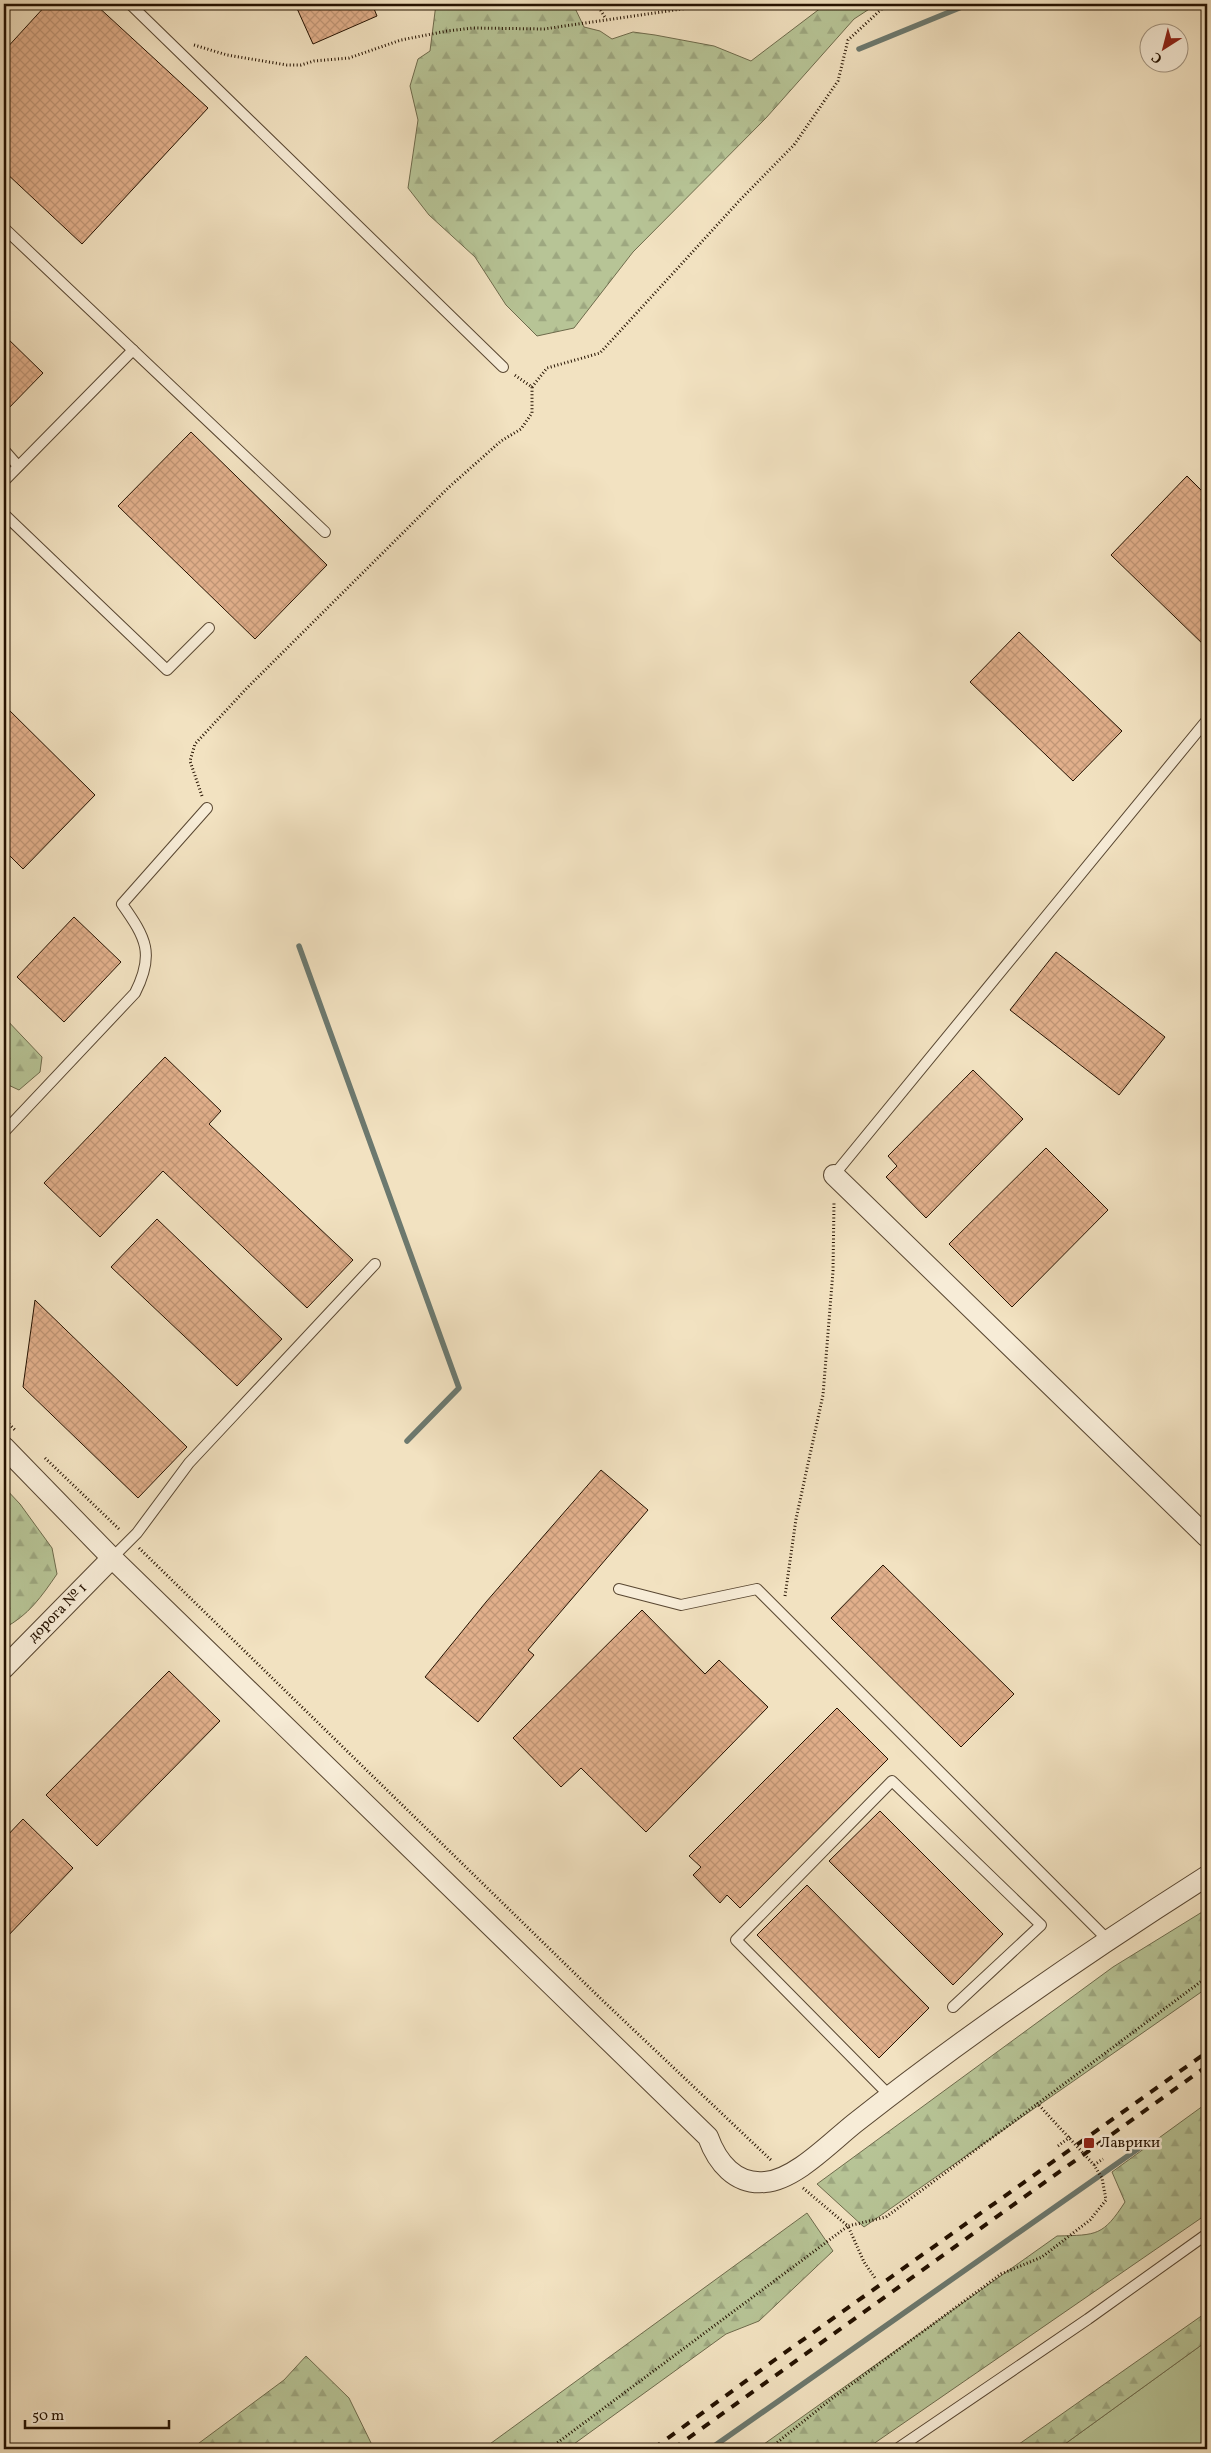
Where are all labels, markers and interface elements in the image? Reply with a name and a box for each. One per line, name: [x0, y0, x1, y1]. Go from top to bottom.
north arrow: [1138, 22, 1188, 72]
text: С: [1148, 47, 1166, 68]
street label: дорога № 1: [24, 1579, 92, 1647]
place label: Лаврики: [1100, 2133, 1160, 2154]
marker: Лаврики: [1082, 2136, 1096, 2150]
scale bar: [25, 2398, 169, 2430]
text: 50 m: [32, 2406, 64, 2427]

